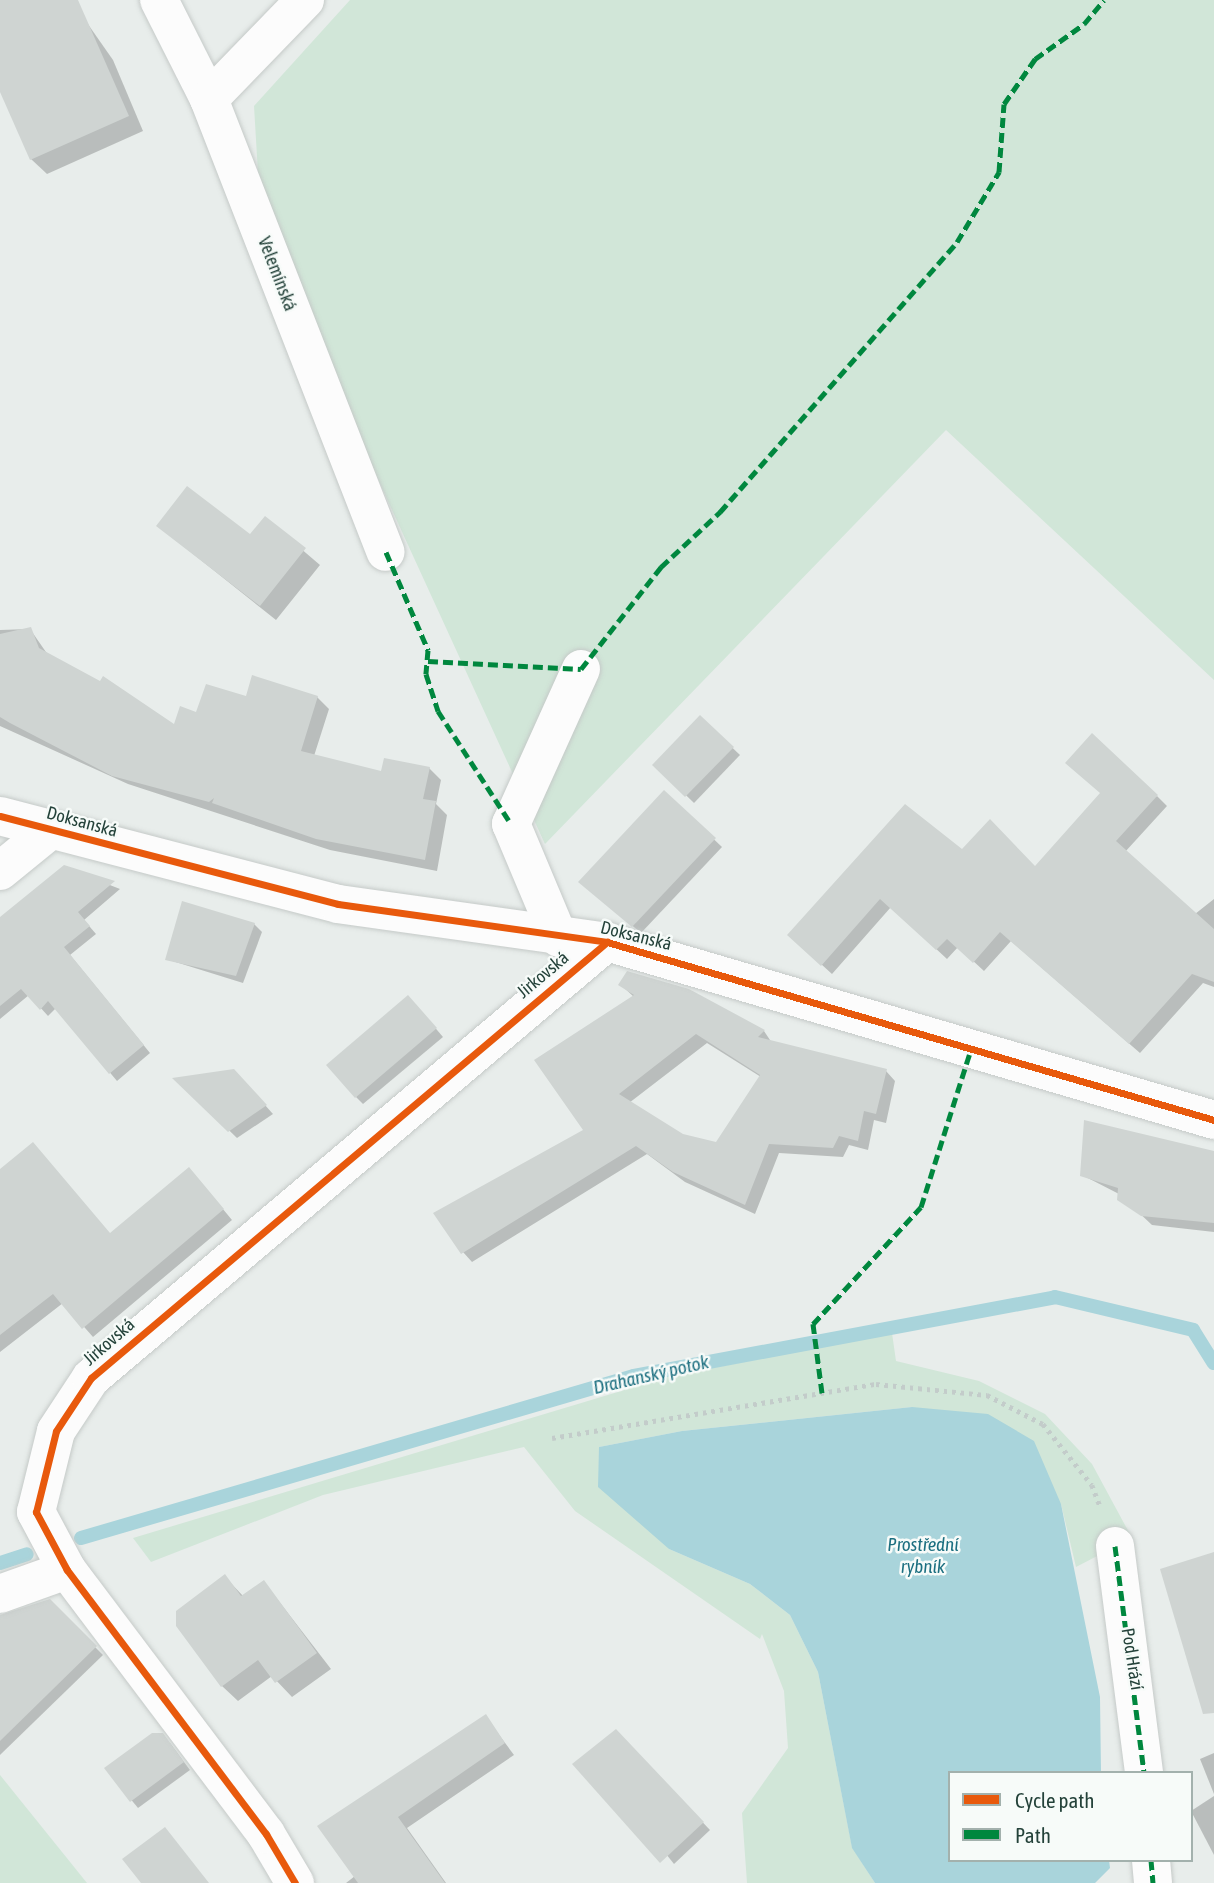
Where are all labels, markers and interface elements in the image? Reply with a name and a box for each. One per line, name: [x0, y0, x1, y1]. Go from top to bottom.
street label: Velemínská: [253, 234, 301, 314]
street label: Doksanská: [44, 802, 120, 842]
street label: Doksanská: [598, 917, 674, 955]
street label: Jirkovská: [513, 947, 573, 1003]
street label: Jirkovská: [79, 1314, 139, 1370]
water label: Drahanský potok: [591, 1351, 711, 1399]
water label: Prostřední rybník: [887, 1534, 959, 1578]
street label: Pod Hrází: [1116, 1626, 1148, 1692]
legend: [948, 1771, 1193, 1862]
text: Cycle path: [1015, 1788, 1094, 1812]
text: Path: [1015, 1823, 1051, 1847]

